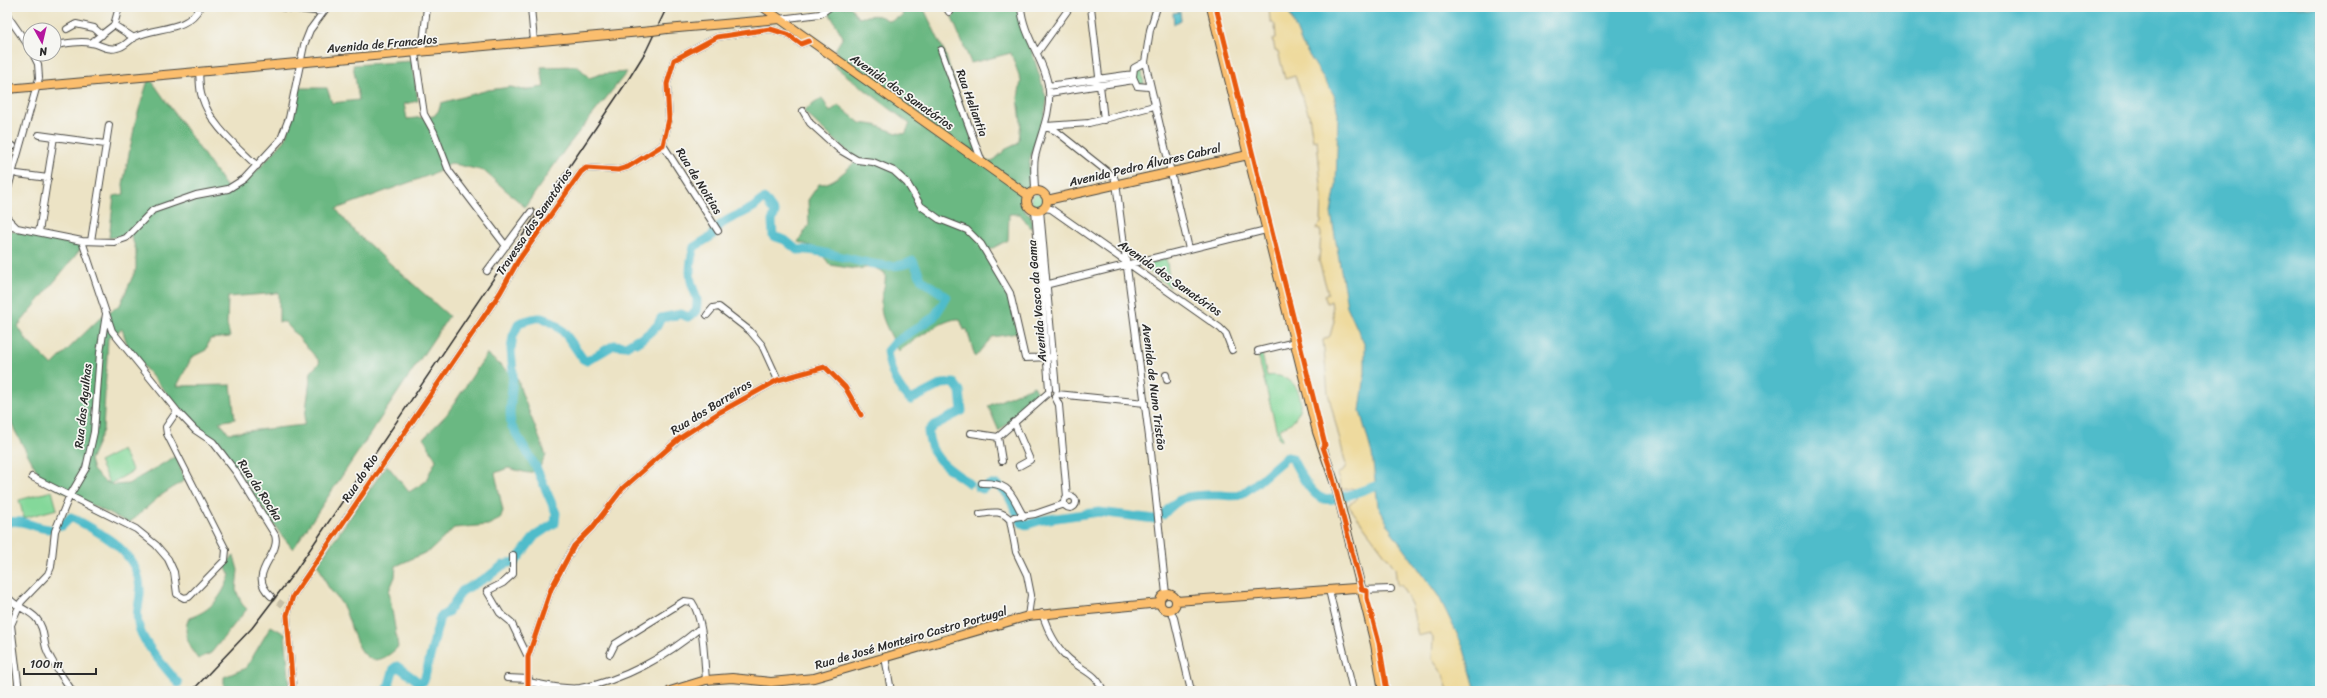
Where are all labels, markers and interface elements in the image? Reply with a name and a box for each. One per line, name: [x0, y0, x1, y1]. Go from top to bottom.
north arrow: [22, 22, 62, 62]
street label: Avenida de Francelos: [325, 28, 438, 60]
text: N: [38, 41, 49, 61]
street label: Avenida dos Sanatórios: [845, 47, 959, 136]
street label: Rua Heliantia: [950, 66, 994, 140]
street label: Avenida Pedro Álvares Cabral: [1066, 137, 1224, 193]
street label: Rua de Noitias: [670, 143, 728, 219]
street label: Travessa dos Sanatórios: [490, 163, 578, 280]
street label: Avenida dos Sanatórios: [1113, 233, 1227, 322]
street label: Avenida Vasco da Gama: [1021, 238, 1053, 364]
street label: Avenida de Nuno Tristão: [1135, 321, 1173, 452]
street label: Rua das Agulhas: [68, 363, 98, 449]
street label: Rua dos Barreiros: [666, 373, 756, 441]
street label: Rua do Rio: [336, 449, 384, 507]
street label: Rua da Rocha: [232, 455, 289, 526]
street label: Rua de José Monteiro Castro Portugal: [812, 600, 1010, 676]
scale bar: [24, 650, 96, 676]
text: 100 m: [30, 653, 63, 675]

